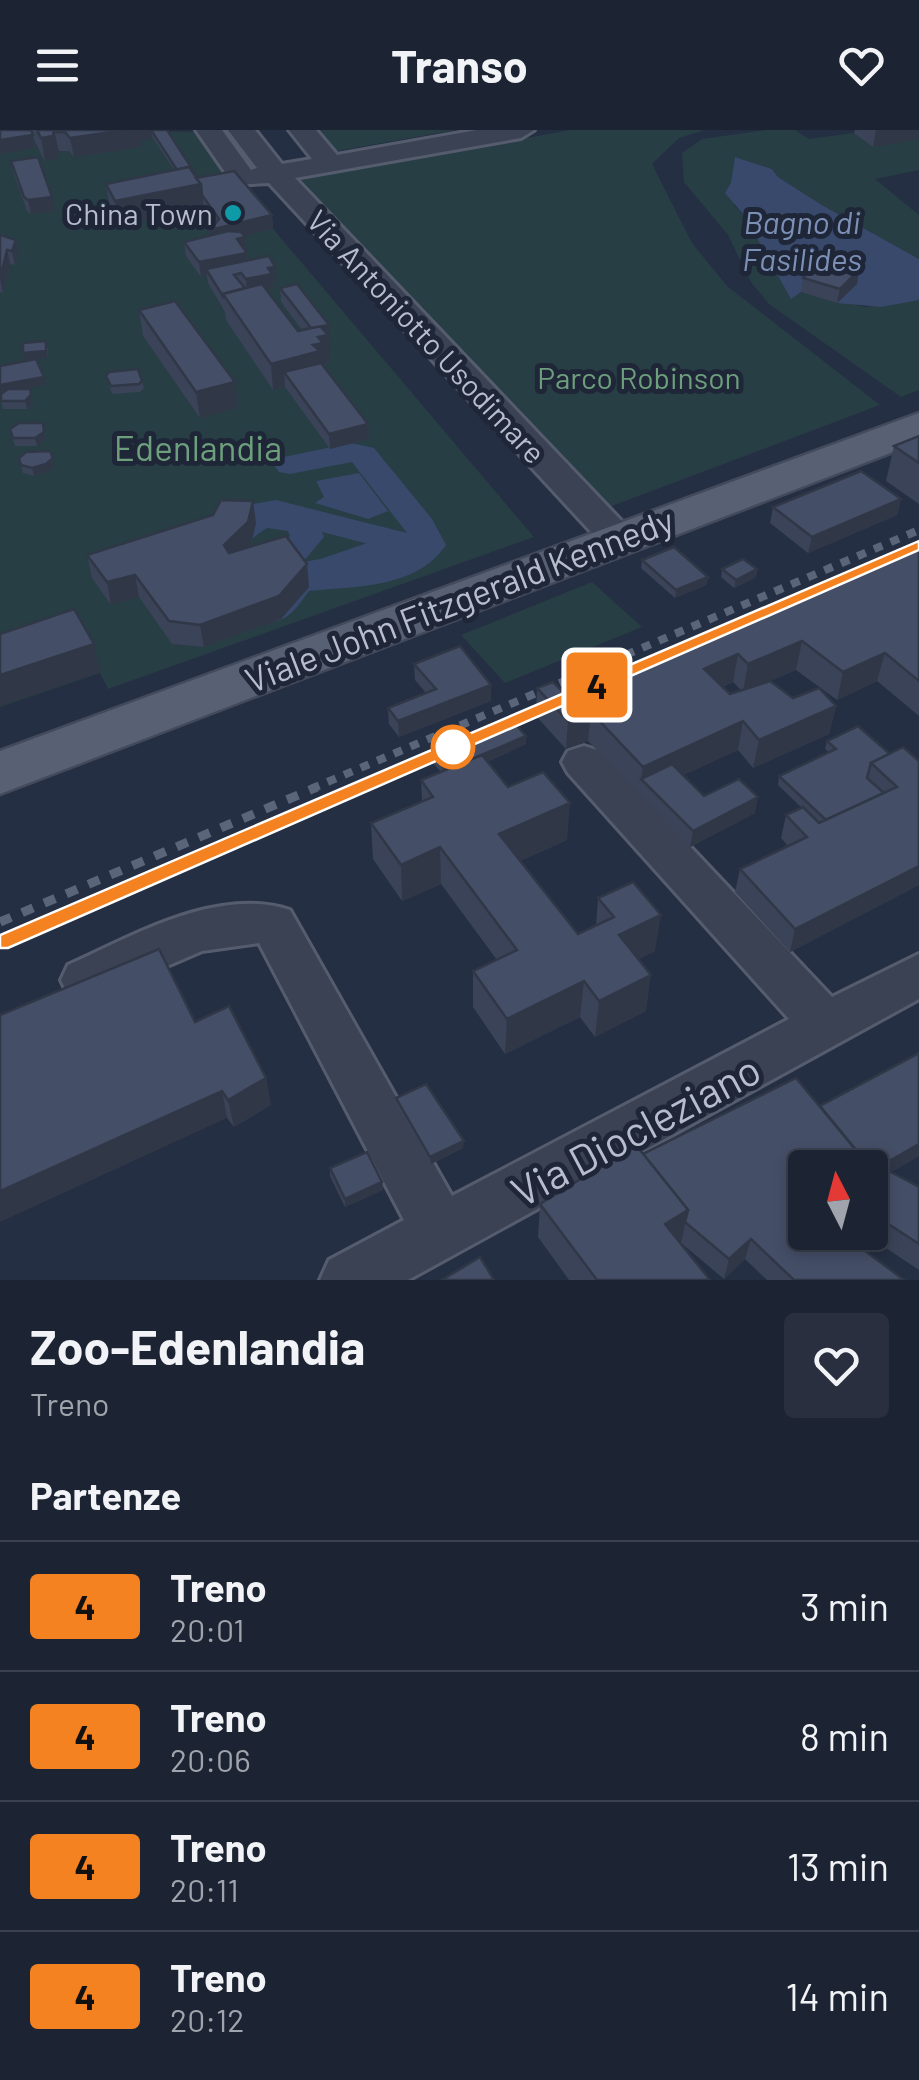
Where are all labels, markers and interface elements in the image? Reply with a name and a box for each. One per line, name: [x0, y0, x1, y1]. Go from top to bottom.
icon: menu: [30, 38, 85, 93]
text: Transo: [391, 38, 528, 92]
icon: heart: [834, 38, 889, 93]
place label: China Town: [65, 195, 213, 231]
marker: China Town: [222, 202, 244, 224]
street label: Via Antoniotto Usodimare: [300, 202, 554, 470]
water label: Bagno di Fasilides: [742, 202, 862, 277]
park label: Parco Robinson: [537, 359, 741, 395]
park label: Edenlandia: [114, 426, 282, 468]
street label: Viale John Fitzgerald Kennedy: [239, 498, 679, 700]
line badge: 4: [564, 652, 630, 718]
text: 4: [586, 664, 608, 706]
unlabelled marker: [432, 726, 474, 768]
street label: Via Diocleziano: [502, 1042, 768, 1216]
north arrow: [788, 1150, 888, 1250]
map controls: [788, 1150, 888, 1250]
button: heart: [784, 1313, 889, 1418]
text: Zoo-Edenlandia: [30, 1317, 365, 1375]
text: Treno: [30, 1384, 110, 1422]
text: Partenze: [30, 1472, 181, 1518]
text: Treno: [170, 1564, 267, 1610]
text: 3 min: [800, 1583, 889, 1629]
text: 4: [74, 1585, 96, 1627]
text: 20:01: [170, 1610, 244, 1648]
text: Treno: [170, 1694, 267, 1740]
text: 8 min: [800, 1713, 889, 1759]
text: 4: [74, 1715, 96, 1757]
text: 20:06: [170, 1740, 251, 1778]
text: Treno: [170, 1824, 267, 1870]
text: 13 min: [787, 1843, 889, 1889]
text: 4: [74, 1845, 96, 1887]
text: 20:11: [170, 1870, 239, 1908]
text: Treno: [170, 1954, 267, 2000]
text: 14 min: [786, 1973, 889, 2019]
text: 4: [74, 1975, 96, 2017]
text: 20:12: [170, 2000, 244, 2038]

